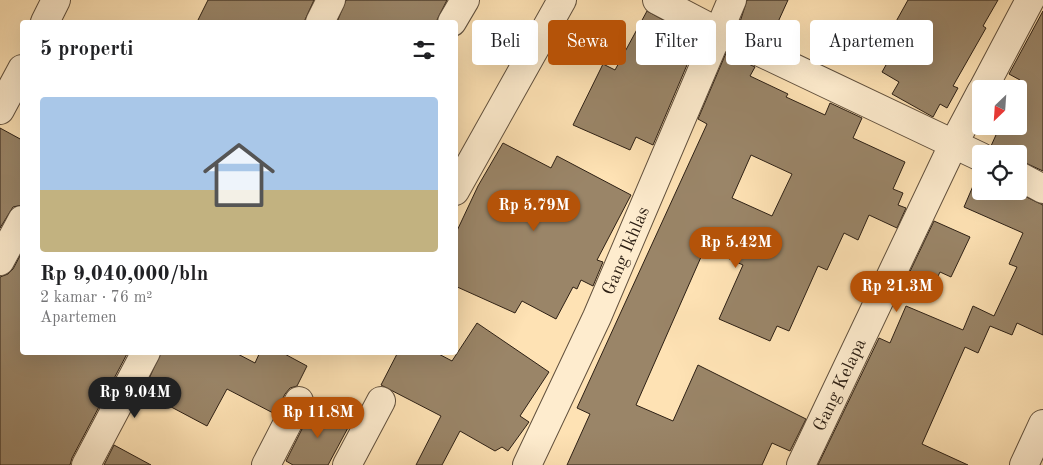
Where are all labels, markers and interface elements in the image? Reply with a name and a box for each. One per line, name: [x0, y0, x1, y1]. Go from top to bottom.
chip: Beli: [472, 20, 538, 65]
chip: Sewa: [548, 20, 626, 65]
chip: Filter: [636, 20, 716, 65]
chip: Baru: [726, 20, 800, 65]
chip: Apartemen: [810, 20, 933, 65]
icon: filters: [410, 36, 438, 64]
text: 5 properti: [40, 39, 134, 60]
north arrow: [972, 80, 1028, 135]
map controls: [972, 80, 1027, 200]
icon: home: [194, 130, 284, 220]
button: locate: [972, 145, 1027, 200]
pin: Rp 5.79M: [482, 190, 586, 232]
text: Rp 5.79M: [498, 198, 570, 214]
street label: Gang Ikhlas: [599, 204, 653, 298]
pin: Rp 5.42M: [684, 226, 788, 269]
text: Rp 5.42M: [700, 235, 772, 251]
text: Rp 9,040,000/bln: [40, 264, 208, 285]
pin: Rp 21.3M: [845, 270, 949, 313]
text: Rp 21.3M: [861, 279, 933, 295]
text: 2 kamar · 76 m²: [40, 290, 152, 306]
text: Apartemen: [40, 310, 117, 326]
street label: Gang Kelapa: [810, 336, 870, 434]
pin: Rp 9.04M: [83, 376, 187, 419]
text: Rp 9.04M: [99, 385, 171, 401]
pin: Rp 11.8M: [266, 396, 370, 439]
text: Rp 11.8M: [282, 405, 354, 421]

